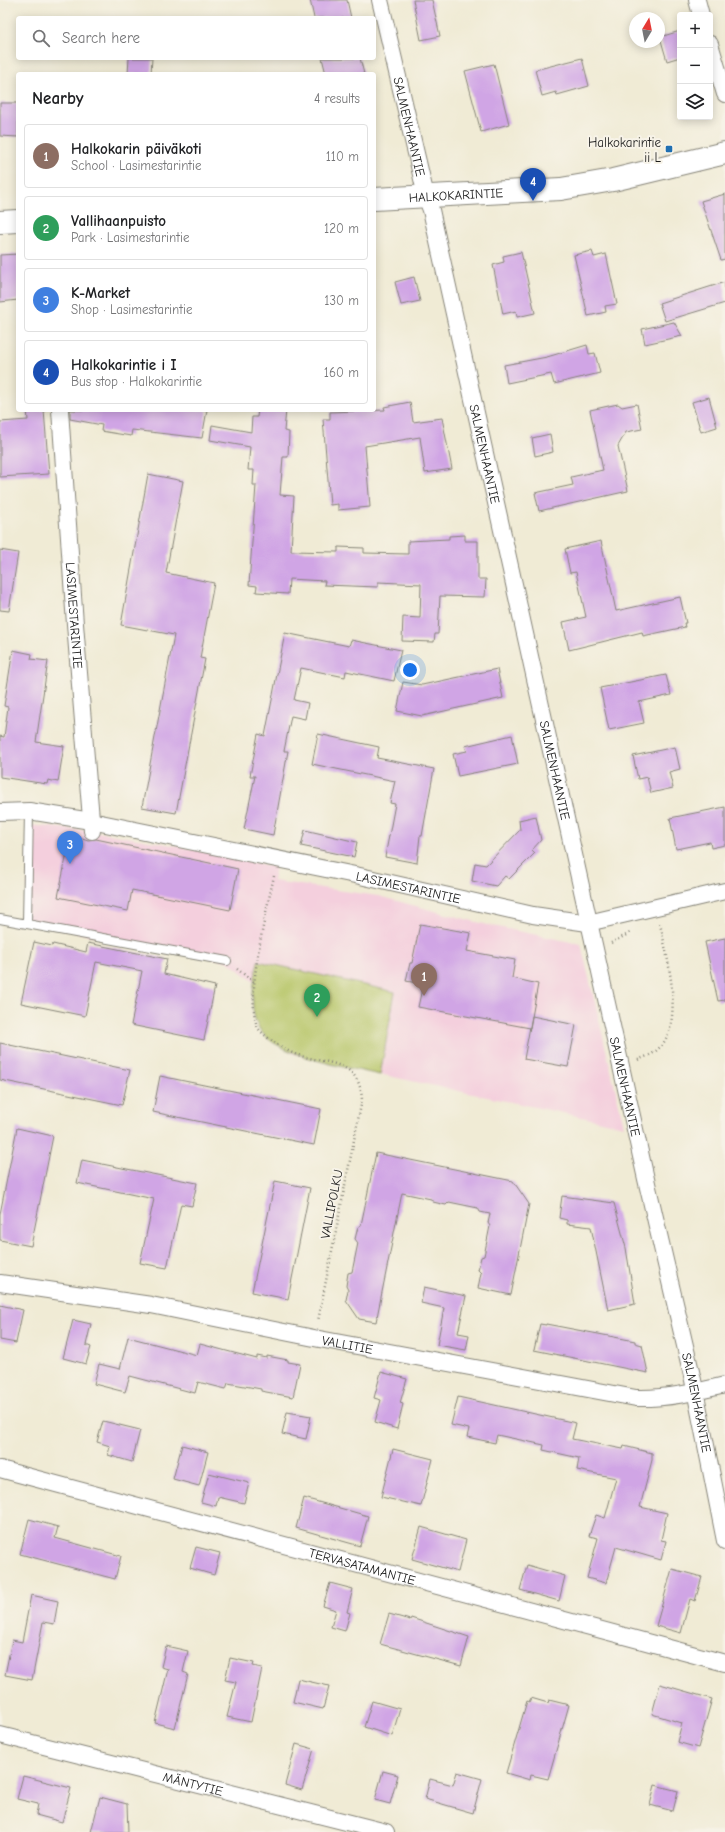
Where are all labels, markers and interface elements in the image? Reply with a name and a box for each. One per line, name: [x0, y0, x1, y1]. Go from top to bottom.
north arrow: [629, 12, 665, 48]
map controls: [677, 12, 713, 120]
button: +: [677, 12, 713, 48]
search box: [16, 16, 376, 60]
icon: search: [30, 27, 52, 49]
text: Search here: [62, 29, 140, 47]
button: −: [677, 48, 713, 84]
street label: SALMENHAANTIE: [390, 76, 428, 178]
button: layers: [677, 84, 713, 120]
text: Nearby: [32, 89, 83, 108]
text: 4 results: [314, 91, 360, 106]
place label: Halkokarintie ii L: [588, 135, 661, 165]
text: Halkokarin päiväkoti: [71, 140, 202, 158]
marker: Halkokarintie ii L: [664, 144, 674, 154]
text: 1: [43, 149, 49, 164]
text: 110 m: [326, 149, 359, 164]
text: School · Lasimestarintie: [71, 158, 202, 173]
pin: 4: [520, 168, 546, 201]
street label: HALKOKARINTIE: [408, 185, 504, 205]
text: Vallihaanpuisto: [71, 212, 166, 230]
text: 2: [43, 221, 49, 236]
text: 120 m: [324, 221, 359, 236]
text: Park · Lasimestarintie: [71, 230, 189, 245]
text: K-Market: [71, 284, 130, 302]
text: 3: [43, 293, 49, 308]
text: 130 m: [324, 293, 359, 308]
text: Shop · Lasimestarintie: [71, 302, 192, 317]
text: Halkokarintie i I: [71, 356, 177, 374]
text: 4: [43, 365, 49, 380]
text: 160 m: [324, 365, 359, 380]
text: Bus stop · Halkokarintie: [71, 374, 202, 389]
street label: SALMENHAANTIE: [466, 403, 503, 505]
street label: LASIMESTARINTIE: [63, 562, 86, 669]
your location: [400, 660, 420, 680]
street label: SALMENHAANTIE: [537, 719, 573, 822]
pin: 3: [57, 831, 83, 864]
street label: LASIMESTARINTIE: [355, 868, 462, 906]
pin: 1: [411, 963, 437, 996]
pin: 2: [304, 984, 330, 1017]
street label: SALMENHAANTIE: [607, 1035, 643, 1138]
street label: VALLIPOLKU: [317, 1168, 346, 1240]
street label: VALLITIE: [321, 1333, 374, 1357]
street label: SALMENHAANTIE: [679, 1351, 714, 1454]
street label: TERVASATAMANTIE: [307, 1545, 417, 1588]
street label: MÄNTYTIE: [161, 1769, 225, 1799]

